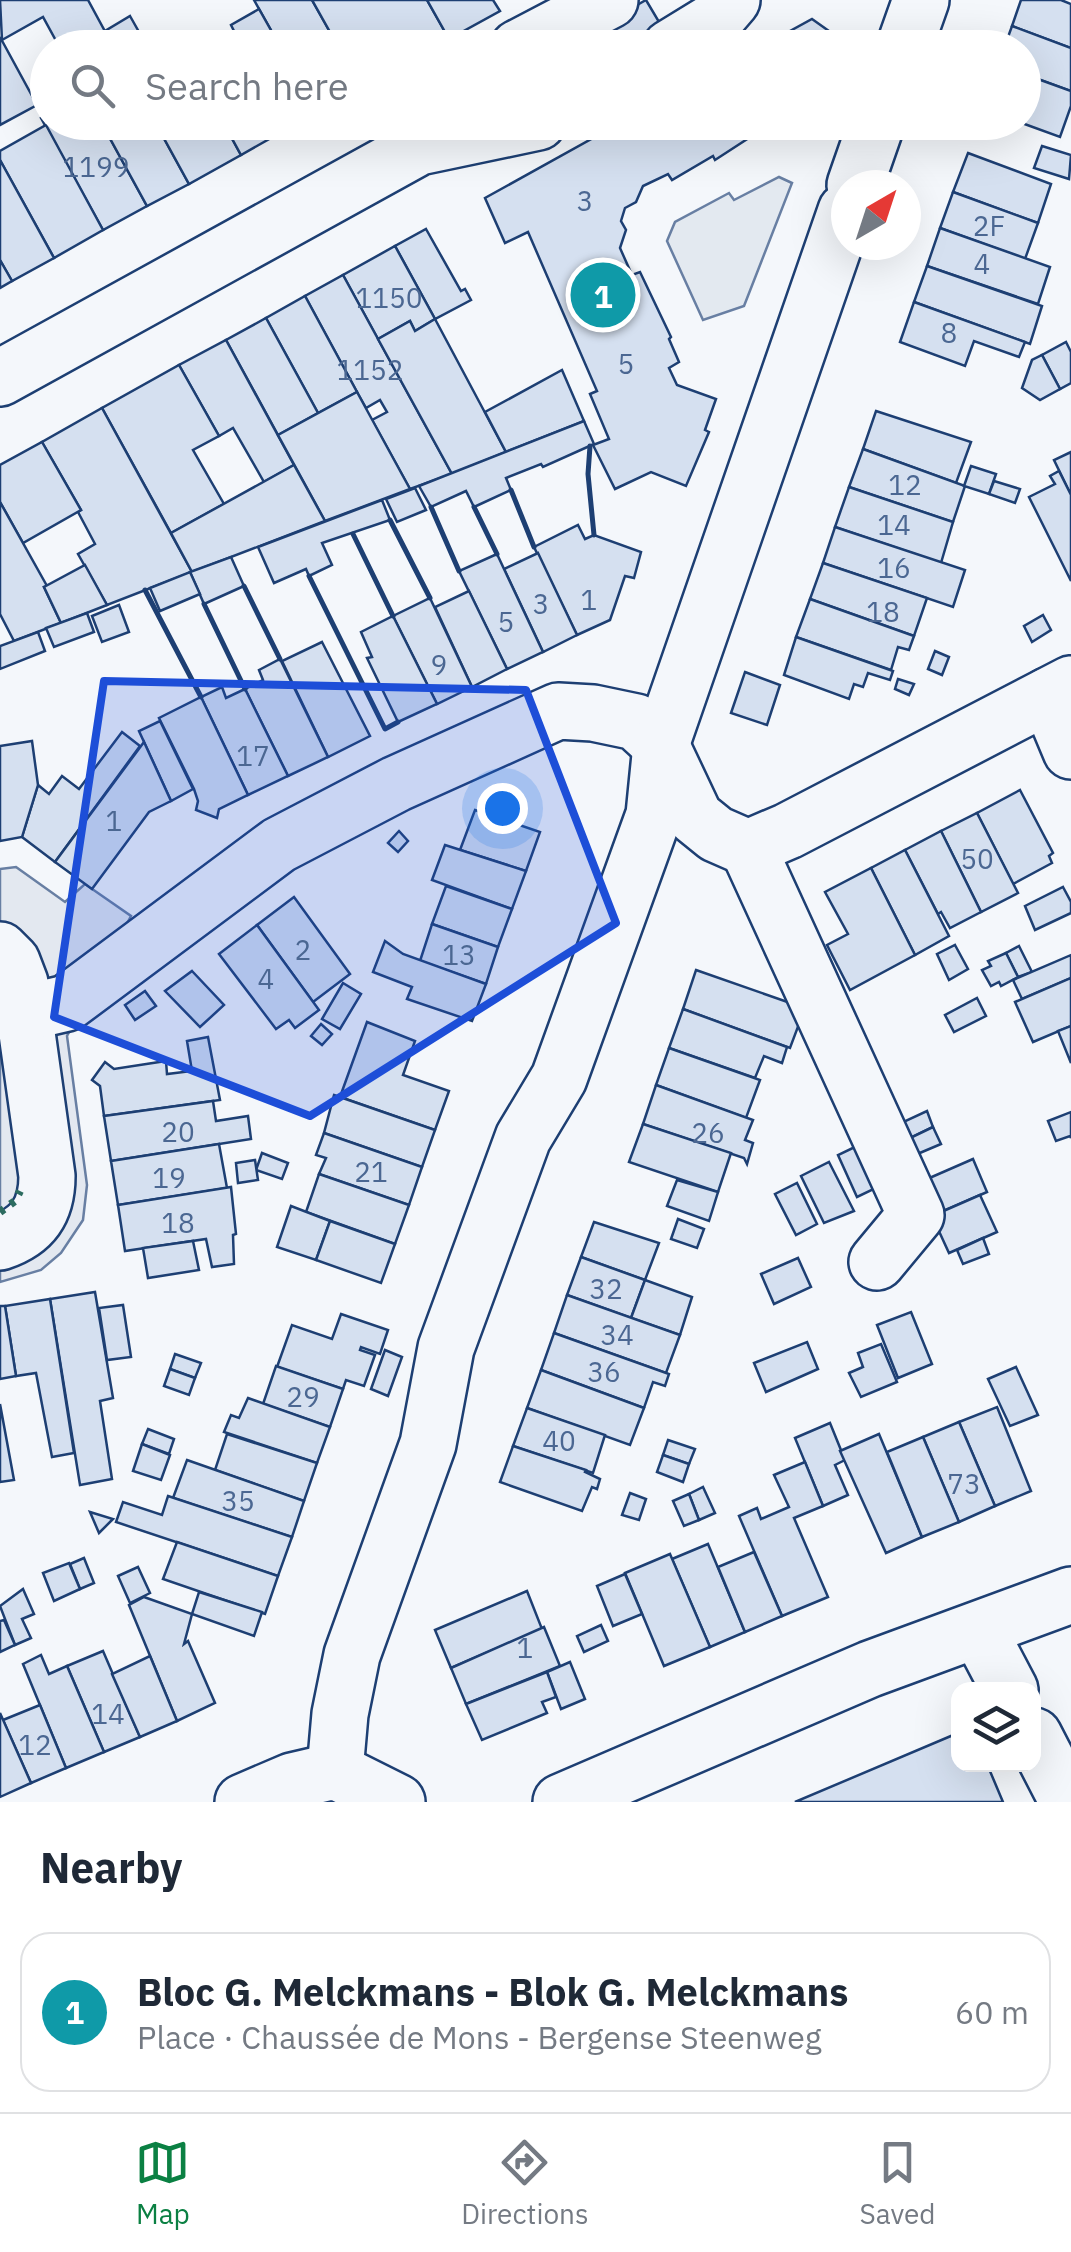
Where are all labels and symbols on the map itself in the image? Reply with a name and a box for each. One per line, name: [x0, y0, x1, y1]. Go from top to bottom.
house number: 1199: [62, 148, 130, 185]
north arrow: [831, 170, 921, 260]
house number: 3: [577, 182, 593, 219]
house number: 2F: [973, 207, 1005, 244]
house number: 4: [974, 245, 990, 282]
pin: 1: [570, 258, 636, 332]
house number: 1150: [355, 279, 423, 316]
house number: 8: [941, 314, 957, 351]
house number: 5: [618, 345, 634, 382]
house number: 1152: [336, 351, 404, 388]
house number: 12: [888, 466, 922, 503]
house number: 14: [877, 506, 911, 543]
house number: 16: [877, 549, 911, 586]
house number: 1: [581, 581, 597, 618]
house number: 3: [533, 585, 549, 622]
house number: 18: [866, 593, 900, 630]
house number: 5: [498, 603, 514, 640]
house number: 9: [431, 646, 447, 683]
house number: 17: [236, 737, 270, 774]
your location: [477, 783, 528, 834]
house number: 1: [106, 802, 122, 839]
house number: 50: [960, 840, 994, 877]
house number: 2: [295, 931, 311, 968]
house number: 13: [442, 936, 476, 973]
house number: 4: [258, 960, 274, 997]
house number: 20: [161, 1113, 195, 1150]
house number: 26: [691, 1114, 725, 1151]
house number: 21: [354, 1153, 388, 1190]
house number: 19: [152, 1159, 186, 1196]
house number: 18: [161, 1204, 195, 1241]
house number: 32: [589, 1270, 623, 1307]
house number: 34: [600, 1316, 634, 1353]
house number: 36: [587, 1353, 621, 1390]
house number: 29: [286, 1378, 320, 1415]
house number: 40: [542, 1422, 576, 1459]
house number: 73: [947, 1465, 981, 1502]
house number: 35: [221, 1482, 255, 1519]
house number: 1: [517, 1629, 533, 1666]
house number: 14: [91, 1695, 125, 1732]
house number: 12: [18, 1726, 52, 1763]

